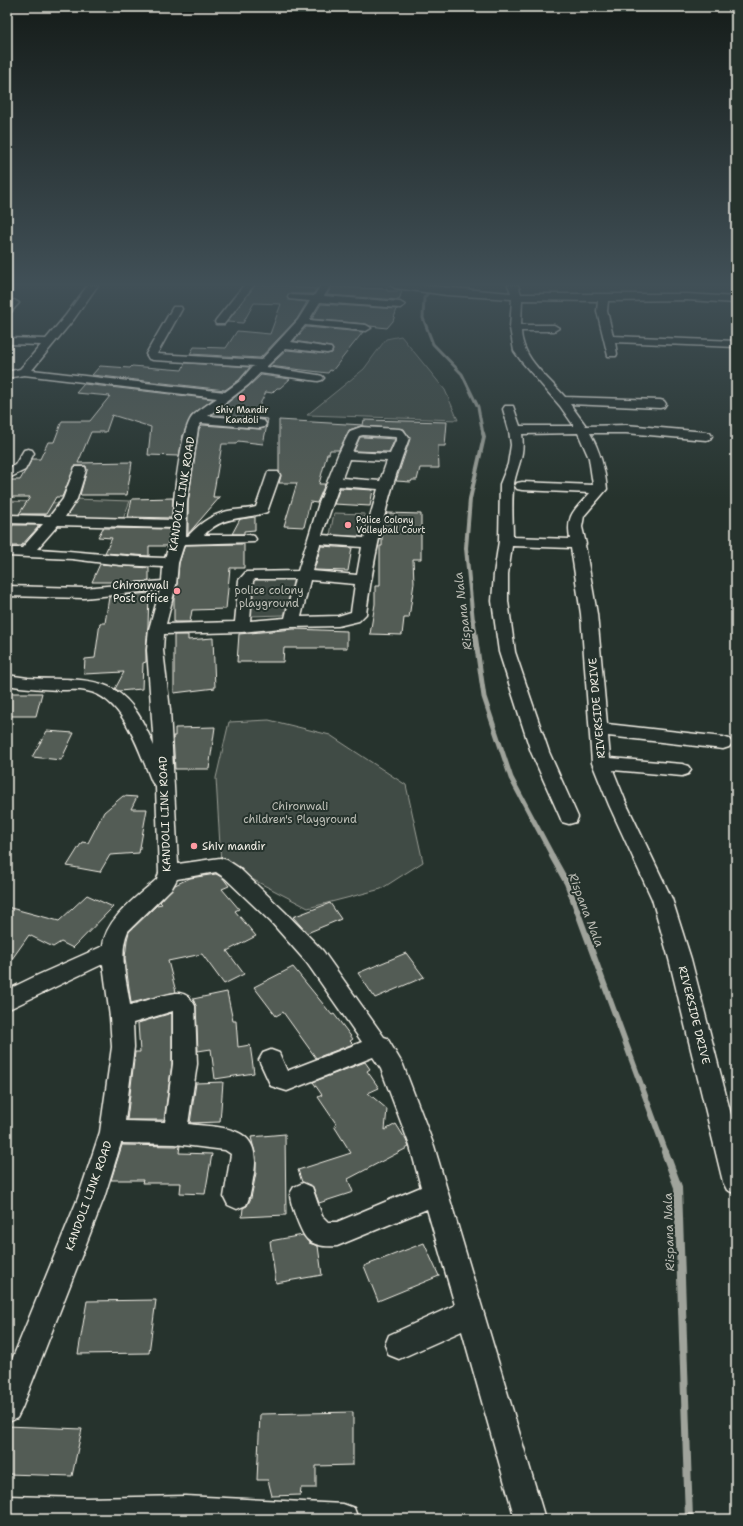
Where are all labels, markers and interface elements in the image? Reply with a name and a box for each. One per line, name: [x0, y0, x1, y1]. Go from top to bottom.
marker: Shiv Mandir Kandoli: [237, 393, 247, 403]
place label: Shiv Mandir Kandoli: [216, 404, 268, 426]
street label: KANDOLI LINK ROAD: [166, 436, 198, 552]
place label: Police Colony Volleyball Court: [356, 514, 425, 536]
marker: Police Colony Volleyball Court: [343, 520, 353, 530]
water label: Rispana Nala: [450, 571, 476, 651]
place label: Chironwali Post office: [112, 578, 169, 606]
park label: police colony playground: [234, 583, 304, 611]
marker: Chironwali Post office: [172, 586, 182, 596]
street label: RIVERSIDE DRIVE: [585, 657, 609, 759]
street label: KANDOLI LINK ROAD: [155, 756, 175, 872]
park label: Chironwali children's Playground: [243, 799, 357, 827]
place label: Shiv mandir: [202, 839, 266, 854]
marker: Shiv mandir: [189, 841, 199, 851]
water label: Rispana Nala: [564, 870, 608, 950]
street label: RIVERSIDE DRIVE: [675, 964, 714, 1066]
street label: KANDOLI LINK ROAD: [62, 1139, 116, 1253]
water label: Rispana Nala: [660, 1193, 678, 1271]

